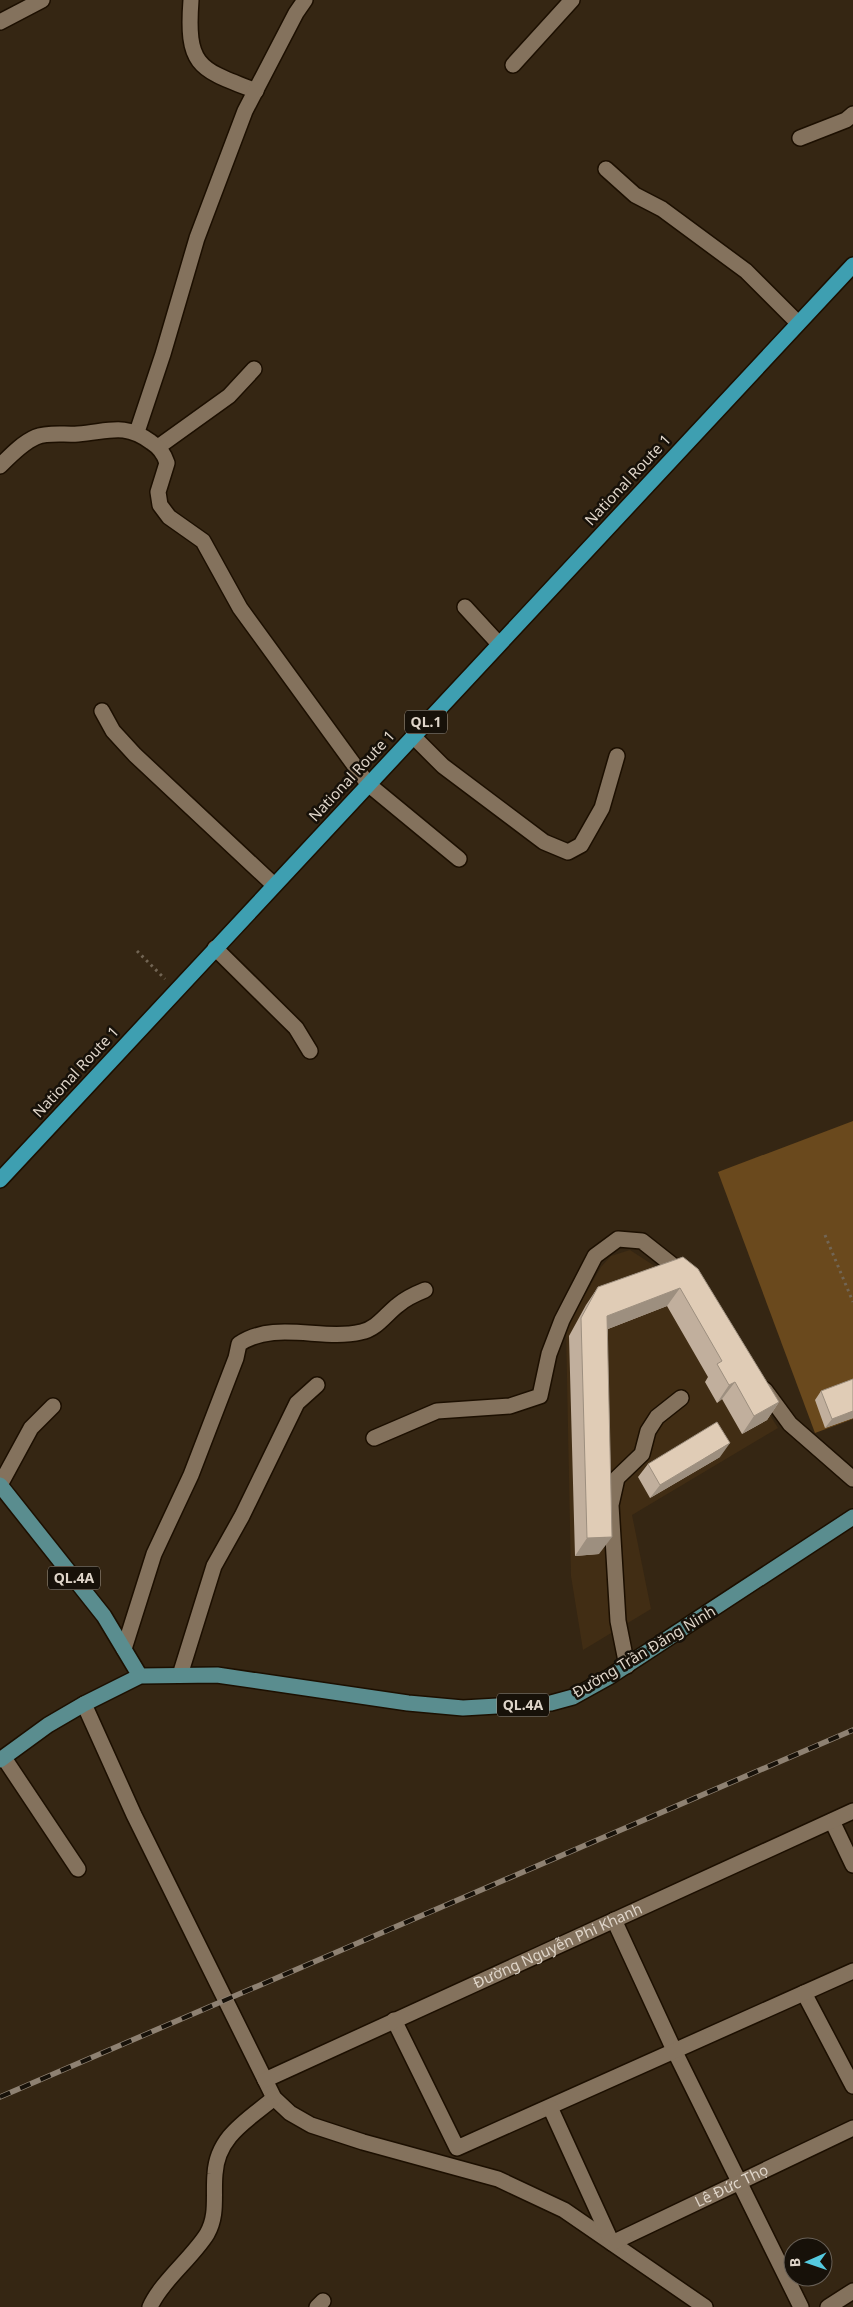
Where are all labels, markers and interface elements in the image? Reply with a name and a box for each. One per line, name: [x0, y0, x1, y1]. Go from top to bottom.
street label: National Route 1: [580, 429, 675, 529]
road number: QL.1: [405, 710, 447, 734]
street label: National Route 1: [304, 725, 399, 825]
street label: National Route 1: [28, 1021, 123, 1121]
road number: QL.4A: [48, 1566, 100, 1590]
street label: Đường Trần Đăng Ninh: [568, 1601, 719, 1702]
road number: QL.4A: [497, 1694, 549, 1716]
street label: Đường Nguyễn Phi Khanh: [470, 1898, 645, 1992]
street label: Lê Đức Thọ: [691, 2159, 771, 2211]
north arrow: [783, 2237, 833, 2287]
text: B: [785, 2257, 804, 2267]

